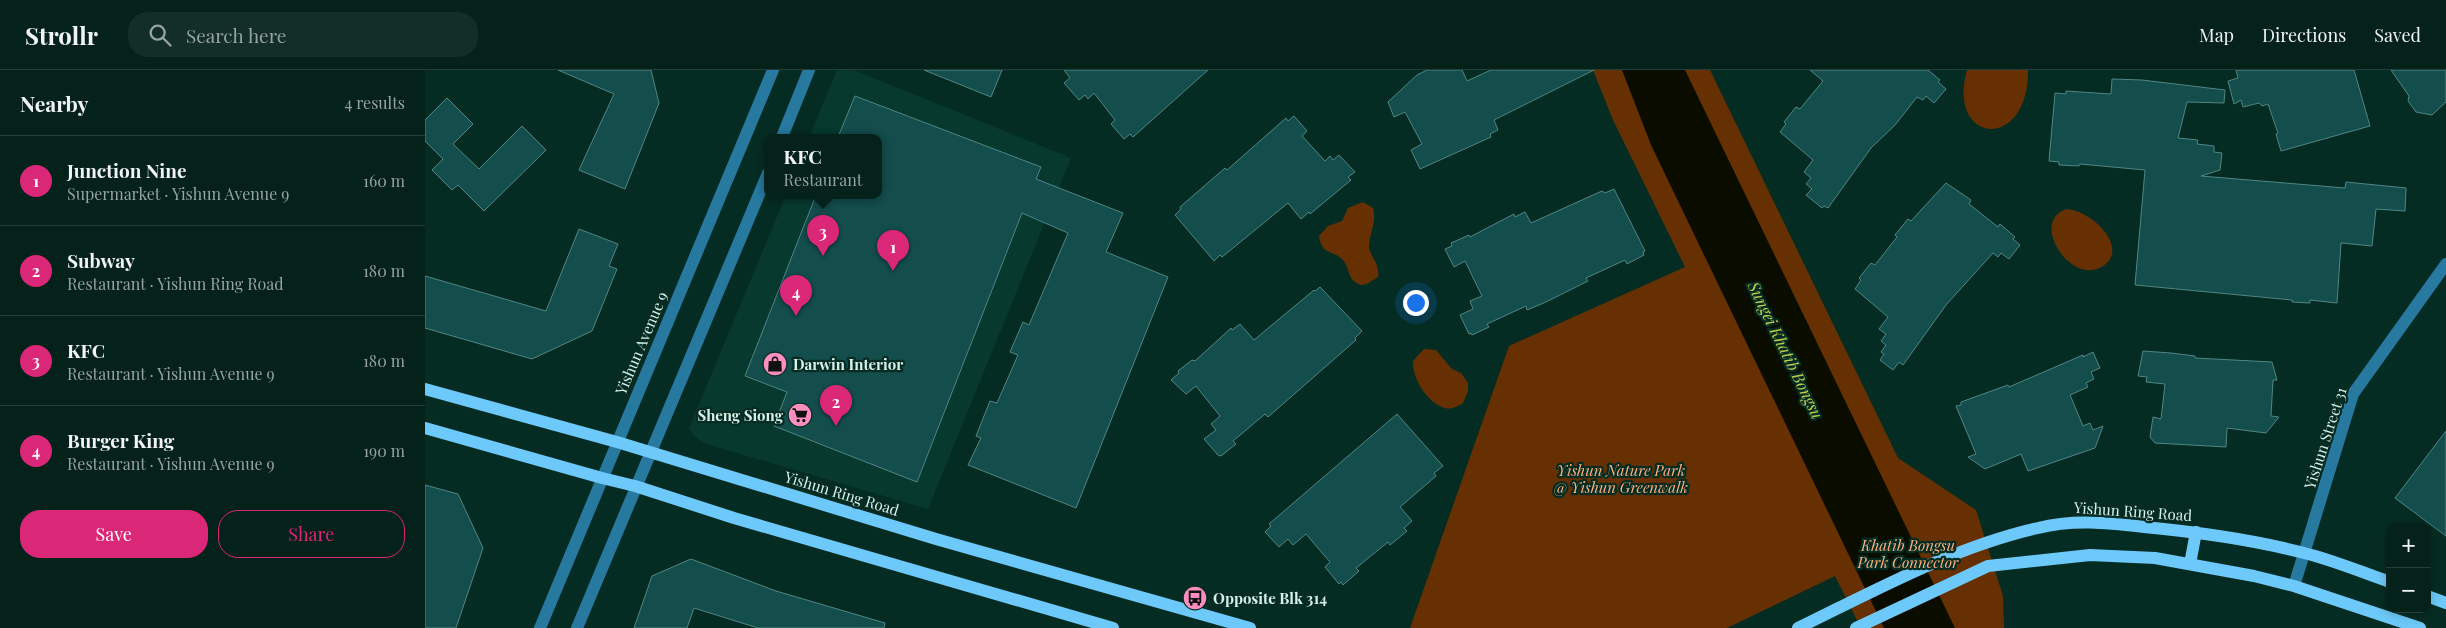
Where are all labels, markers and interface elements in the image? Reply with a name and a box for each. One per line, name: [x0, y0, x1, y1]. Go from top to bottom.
search box: [128, 12, 478, 57]
text: Strollr: [25, 19, 98, 51]
icon: search: [146, 21, 174, 49]
text: Search here: [186, 22, 286, 48]
text: Map: [2199, 23, 2234, 47]
text: Directions: [2262, 23, 2346, 47]
text: Saved: [2374, 23, 2421, 47]
text: Nearby: [20, 89, 89, 117]
text: 4 results: [344, 92, 405, 113]
popup: [764, 134, 882, 199]
text: KFC: [784, 143, 822, 169]
text: Junction Nine: [67, 157, 187, 183]
text: Restaurant: [784, 169, 862, 190]
text: 1: [33, 170, 39, 191]
text: 160 m: [363, 170, 405, 191]
text: Supermarket · Yishun Avenue 9: [67, 183, 289, 204]
pin: 3: [807, 215, 839, 256]
pin: 1: [877, 230, 909, 271]
text: Subway: [67, 247, 135, 273]
text: 2: [32, 260, 40, 281]
text: 180 m: [363, 260, 405, 281]
text: Restaurant · Yishun Ring Road: [67, 273, 284, 294]
pin: 4: [780, 275, 812, 316]
water label: Sungei Khatib Bongsu: [1743, 277, 1828, 422]
street label: Yishun Avenue 9: [610, 288, 672, 399]
your location: [1403, 290, 1429, 316]
text: KFC: [67, 337, 105, 363]
text: 3: [32, 350, 40, 371]
text: 180 m: [363, 350, 405, 371]
shop icon: Darwin Interior: [762, 351, 788, 377]
place label: Darwin Interior: [793, 354, 903, 374]
text: Restaurant · Yishun Avenue 9: [67, 363, 275, 384]
street label: Yishun Street 31: [2299, 384, 2351, 492]
pin: 2: [820, 385, 852, 426]
supermarket icon: Sheng Siong: [787, 402, 813, 428]
place label: Sheng Siong: [697, 405, 784, 425]
text: Burger King: [67, 427, 174, 453]
text: 4: [32, 440, 40, 461]
text: 190 m: [363, 440, 405, 461]
text: Restaurant · Yishun Avenue 9: [67, 453, 275, 474]
park label: Yishun Nature Park @ Yishun Greenwalk: [1554, 460, 1688, 497]
street label: Yishun Ring Road: [781, 466, 902, 520]
street label: Yishun Ring Road: [2072, 497, 2193, 525]
button: Save: [20, 510, 208, 558]
button: Share: [218, 510, 405, 558]
map controls: [2386, 523, 2431, 613]
button: +: [2386, 523, 2431, 568]
park label: Khatib Bongsu Park Connector: [1857, 535, 1959, 572]
button: −: [2386, 568, 2431, 613]
bus stop icon: Opposite Blk 314: [1182, 585, 1208, 611]
place label: Opposite Blk 314: [1213, 588, 1327, 608]

